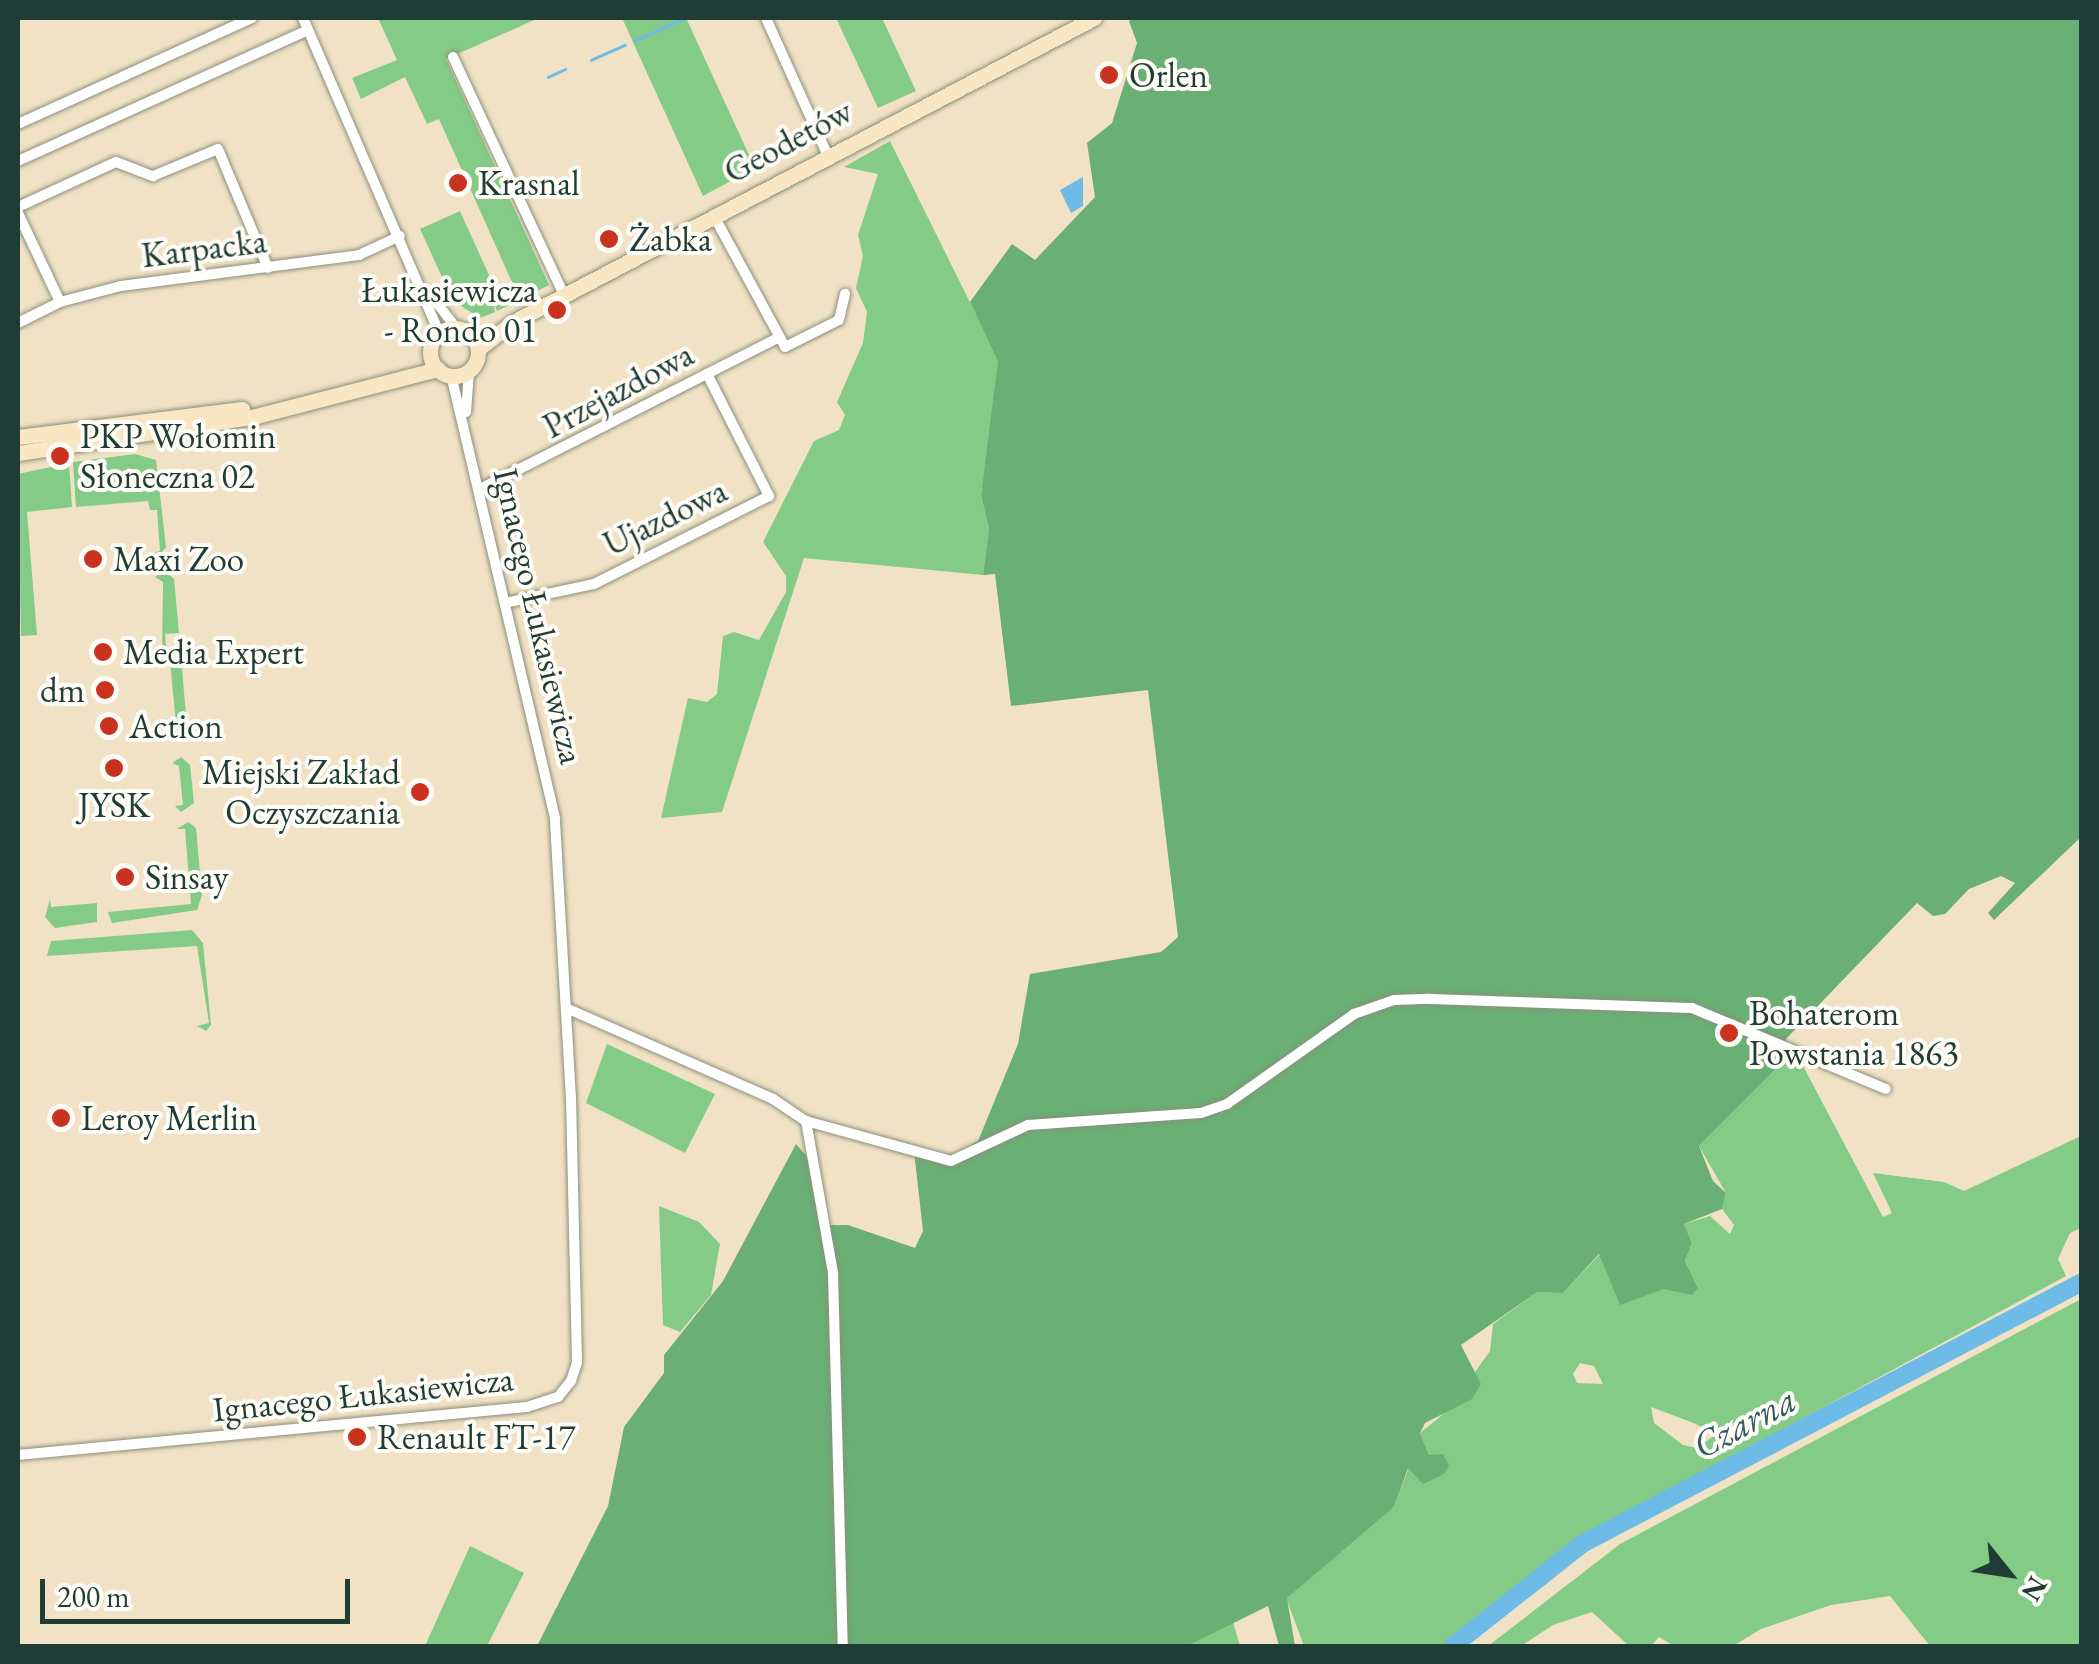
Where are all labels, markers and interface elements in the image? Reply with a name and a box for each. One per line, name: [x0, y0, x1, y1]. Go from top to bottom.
place label: Orlen: [1129, 54, 1208, 96]
marker: Orlen: [1098, 64, 1120, 86]
street label: Geodetów: [717, 90, 859, 192]
place label: Krasnal: [478, 162, 580, 204]
marker: Krasnal: [447, 172, 469, 194]
place label: Żabka: [629, 218, 712, 260]
street label: Karpacka: [139, 220, 269, 276]
marker: Żabka: [598, 228, 620, 250]
place label: Łukasiewicza - Rondo 01: [361, 269, 537, 351]
marker: Łukasiewicza - Rondo 01: [546, 299, 568, 321]
street label: Przejazdowa: [536, 333, 700, 447]
place label: PKP Wołomin Słoneczna 02: [80, 415, 276, 497]
marker: PKP Wołomin Słoneczna 02: [49, 445, 71, 467]
street label: Ignacego Łukasiewicza: [485, 464, 593, 768]
street label: Ujazdowa: [596, 469, 734, 565]
place label: Maxi Zoo: [113, 538, 244, 580]
marker: Maxi Zoo: [82, 548, 104, 570]
place label: Media Expert: [123, 631, 304, 673]
marker: Media Expert: [92, 641, 114, 663]
place label: dm: [40, 669, 85, 711]
marker: dm: [94, 679, 116, 701]
place label: Action: [129, 705, 223, 747]
marker: Action: [98, 715, 120, 737]
place label: Miejski Zakład Oczyszczania: [202, 751, 400, 833]
marker: JYSK: [103, 757, 125, 779]
marker: Miejski Zakład Oczyszczania: [409, 781, 431, 803]
place label: JYSK: [78, 784, 150, 826]
place label: Sinsay: [145, 856, 229, 898]
marker: Sinsay: [114, 866, 136, 888]
place label: Bohaterom Powstania 1863: [1749, 992, 1959, 1074]
marker: Bohaterom Powstania 1863: [1718, 1022, 1740, 1044]
place label: Leroy Merlin: [81, 1097, 257, 1139]
marker: Leroy Merlin: [50, 1107, 72, 1129]
street label: Ignacego Łukasiewicza: [211, 1357, 515, 1431]
water label: Czarna: [1685, 1376, 1803, 1468]
place label: Renault FT-17: [377, 1416, 575, 1458]
marker: Renault FT-17: [346, 1426, 368, 1448]
north arrow: [1959, 1524, 2059, 1624]
scale bar: [45, 1559, 355, 1621]
text: N: [2014, 1570, 2056, 1608]
text: 200 m: [57, 1577, 130, 1616]

